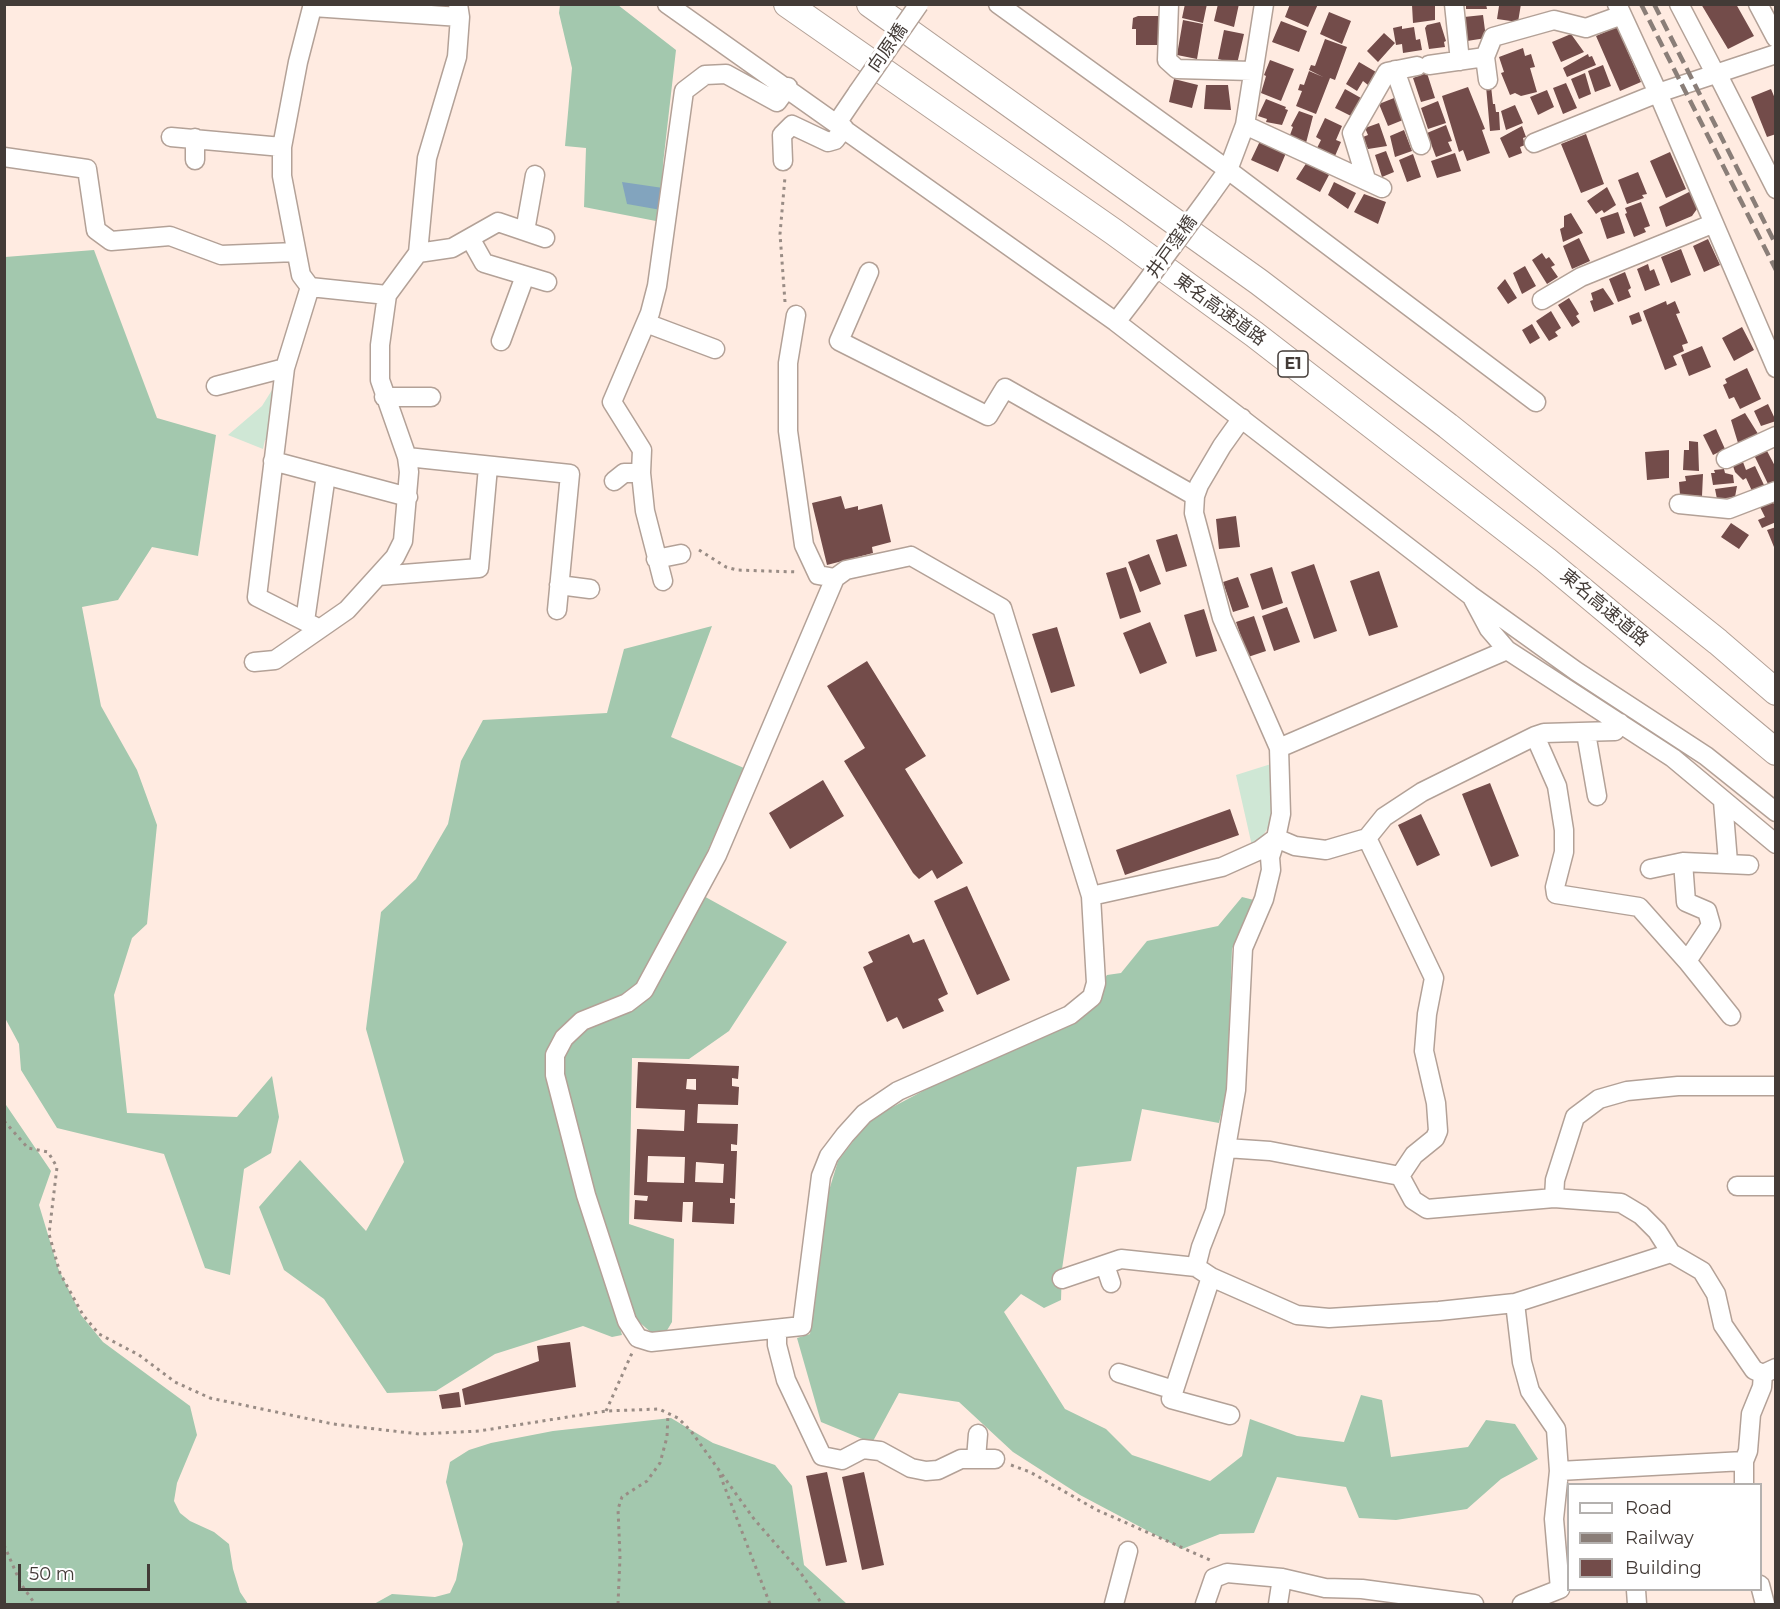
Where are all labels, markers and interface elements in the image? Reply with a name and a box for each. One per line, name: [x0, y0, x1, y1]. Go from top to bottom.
street label: 向原橋: [864, 20, 912, 76]
street label: 井戸窪橋: [1142, 212, 1202, 282]
street label: 東名高速道路: [1170, 270, 1270, 350]
road number: E1: [1278, 351, 1308, 377]
street label: 東名高速道路: [1556, 565, 1652, 651]
legend: [1567, 1483, 1762, 1591]
text: Road: [1625, 1497, 1672, 1519]
text: Railway: [1625, 1527, 1694, 1549]
scale bar: [21, 1552, 153, 1590]
text: Building: [1625, 1557, 1702, 1579]
text: 50 m: [29, 1563, 75, 1585]

